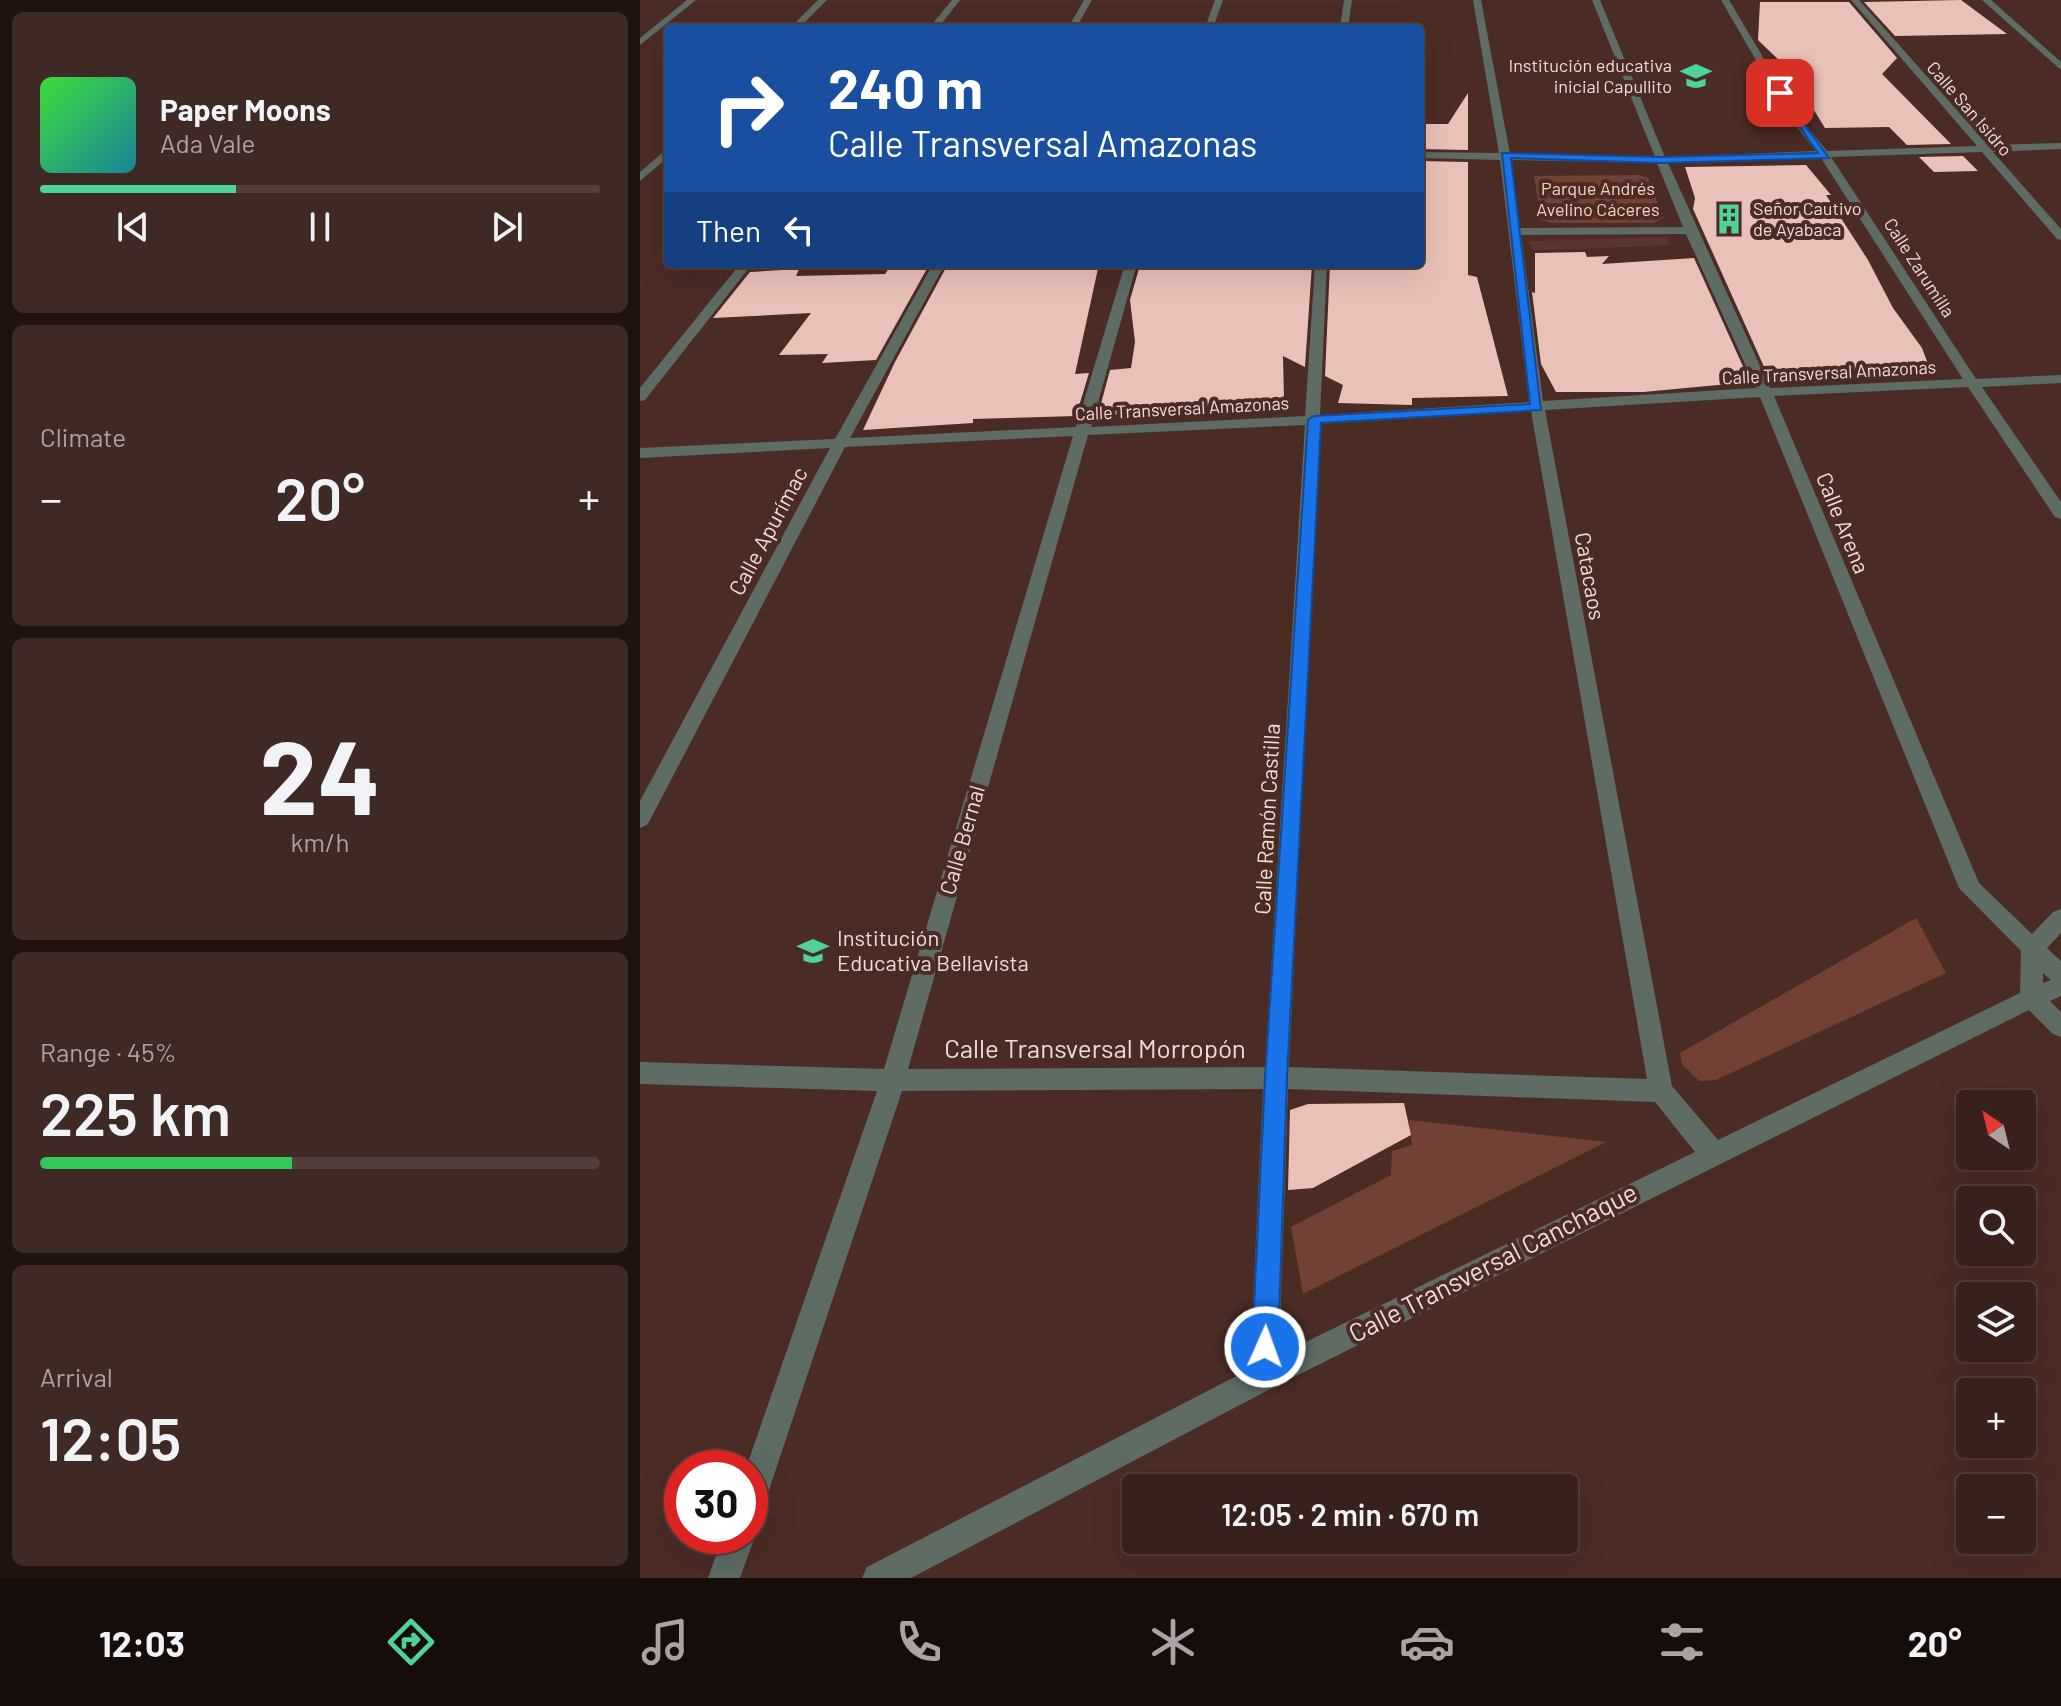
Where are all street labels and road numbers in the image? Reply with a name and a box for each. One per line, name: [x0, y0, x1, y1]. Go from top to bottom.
street label: Calle San Isidro: [1923, 56, 2017, 160]
street label: Calle Zarumilla: [1880, 214, 1960, 321]
street label: Calle Transversal Amazonas: [1721, 355, 1937, 389]
street label: Calle Transversal Amazonas: [1074, 391, 1290, 425]
street label: Calle Apurímac: [722, 462, 812, 599]
street label: Calle Arena: [1812, 468, 1876, 577]
street label: Catacaos: [1570, 530, 1612, 622]
street label: Calle Ramón Castilla: [1248, 723, 1284, 915]
street label: Calle Bernal: [933, 782, 989, 897]
street label: Calle Transversal Morropón: [944, 1032, 1246, 1063]
street label: Calle Transversal Canchaque: [1343, 1175, 1642, 1348]

